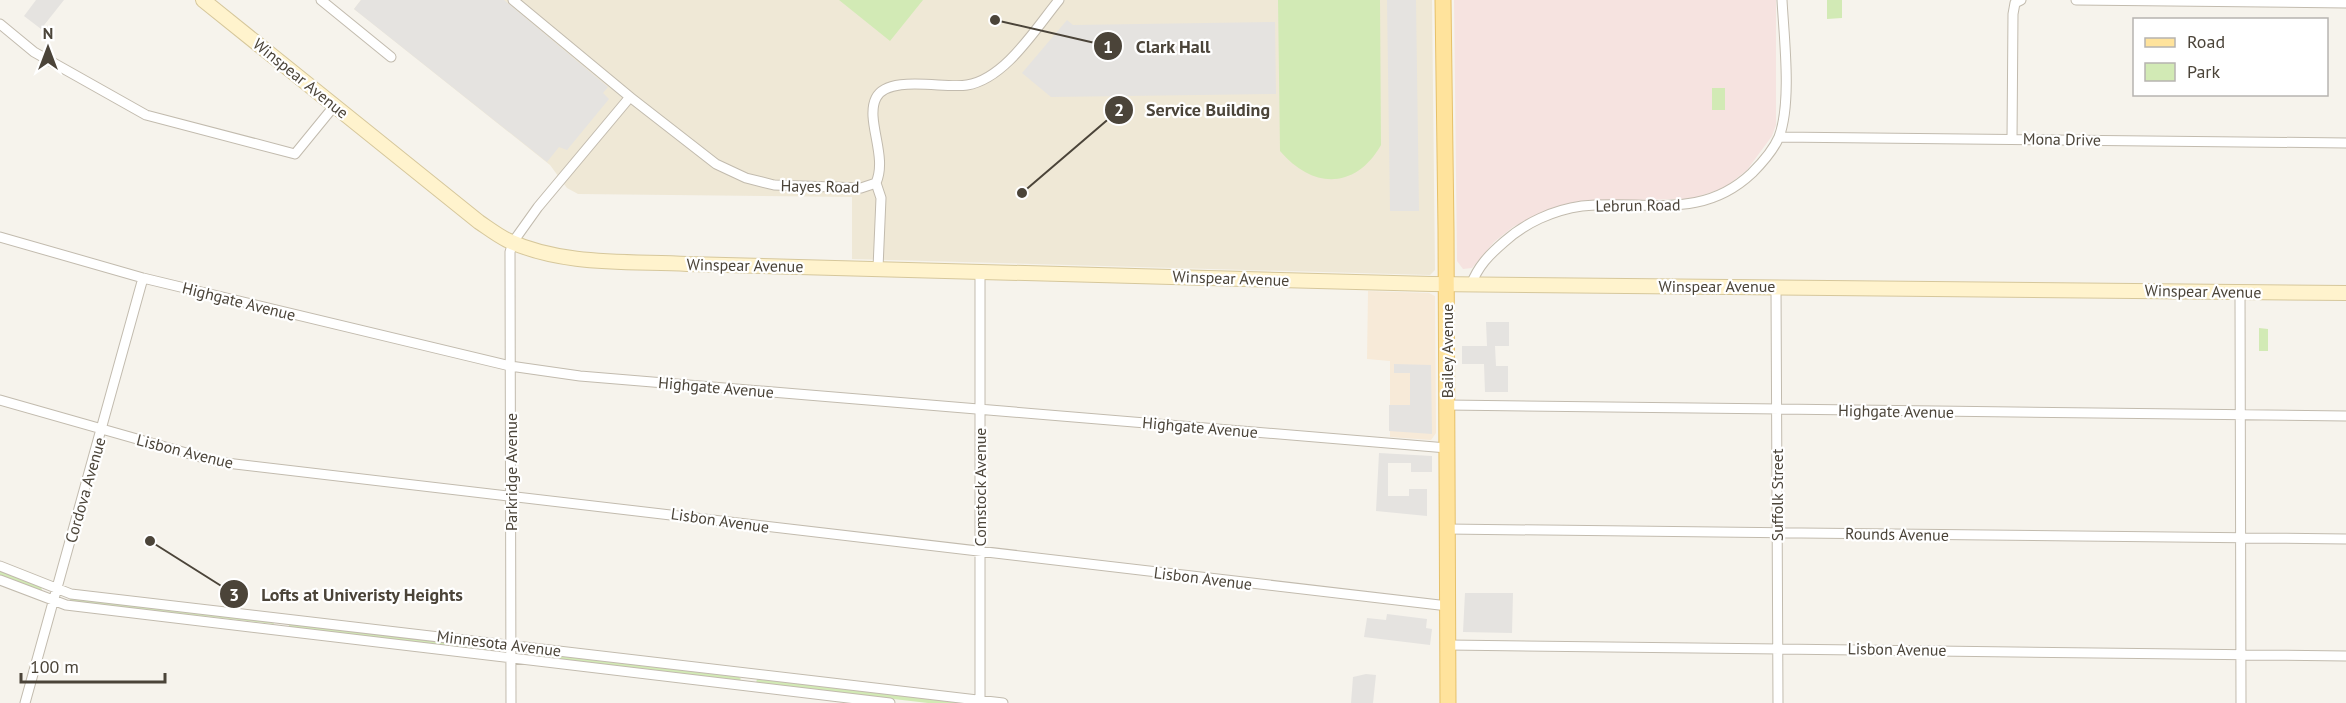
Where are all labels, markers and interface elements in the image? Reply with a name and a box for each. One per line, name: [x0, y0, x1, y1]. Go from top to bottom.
north arrow: [18, 18, 78, 78]
legend: [2133, 18, 2328, 96]
text: N: [43, 23, 53, 43]
callout: Clark Hall: [1093, 28, 1222, 64]
text: Road: [2187, 30, 2225, 53]
street label: Winspear Avenue: [249, 33, 353, 123]
text: 1: [1103, 35, 1113, 58]
text: Clark Hall: [1136, 35, 1211, 58]
text: Park: [2187, 60, 2220, 83]
callout: Service Building: [1104, 92, 1282, 128]
text: 2: [1114, 98, 1124, 121]
text: Service Building: [1146, 98, 1270, 121]
street label: Mona Drive: [2023, 128, 2101, 150]
street label: Hayes Road: [780, 175, 860, 197]
street label: Lebrun Road: [1595, 194, 1681, 216]
street label: Winspear Avenue: [686, 254, 804, 276]
street label: Winspear Avenue: [1172, 266, 1290, 290]
street label: Winspear Avenue: [1659, 276, 1775, 296]
street label: Highgate Avenue: [180, 277, 298, 325]
street label: Winspear Avenue: [2144, 280, 2262, 302]
street label: Bailey Avenue: [1437, 304, 1457, 398]
street label: Highgate Avenue: [657, 372, 775, 402]
street label: Highgate Avenue: [1838, 400, 1954, 422]
street label: Highgate Avenue: [1141, 412, 1259, 442]
street label: Parkridge Avenue: [501, 413, 521, 531]
street label: Comstock Avenue: [970, 428, 990, 546]
street label: Lisbon Avenue: [135, 429, 235, 473]
street label: Cordova Avenue: [60, 435, 110, 545]
street label: Suffolk Street: [1767, 448, 1787, 541]
street label: Lisbon Avenue: [670, 503, 770, 537]
street label: Rounds Avenue: [1845, 523, 1949, 545]
street label: Lisbon Avenue: [1153, 562, 1253, 594]
callout: Lofts at Univeristy Heights: [219, 576, 475, 612]
text: 3: [229, 583, 239, 606]
text: Lofts at Univeristy Heights: [261, 583, 463, 606]
street label: Minnesota Avenue: [436, 625, 562, 661]
street label: Lisbon Avenue: [1847, 638, 1947, 660]
scale bar: [21, 646, 165, 684]
text: 100 m: [30, 655, 79, 678]

